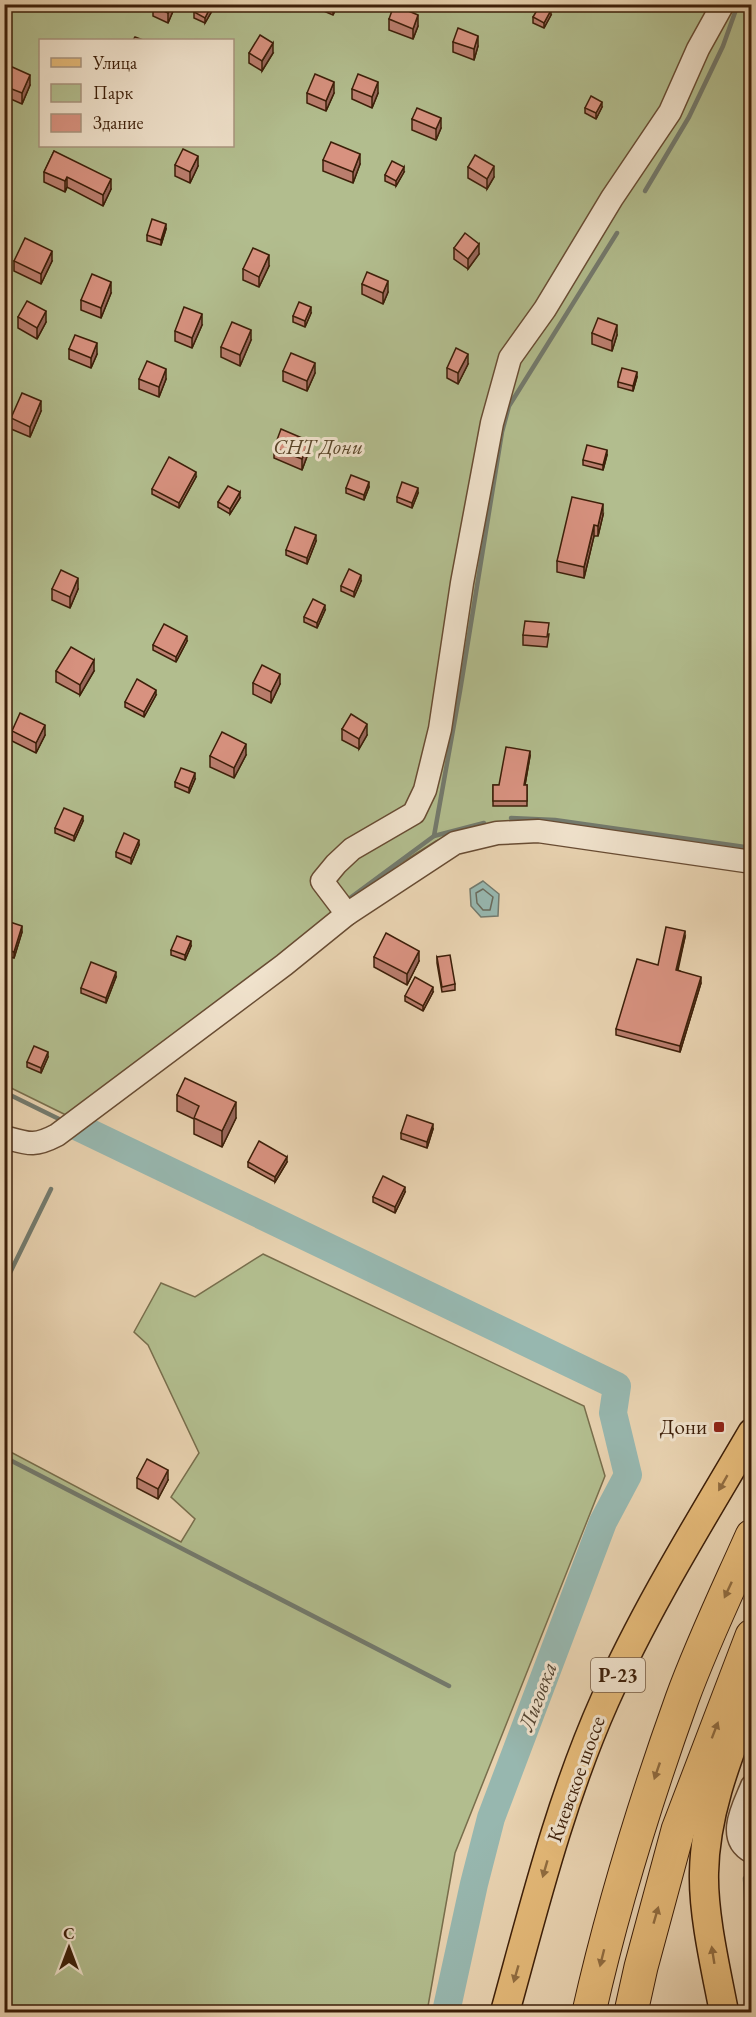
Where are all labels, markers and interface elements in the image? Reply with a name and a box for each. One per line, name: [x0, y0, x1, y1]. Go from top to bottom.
legend: [39, 39, 234, 147]
text: Улица: [92, 51, 138, 74]
text: Парк: [93, 81, 133, 104]
text: Здание: [93, 111, 143, 134]
park label: СНТ Дони: [273, 433, 363, 460]
place label: Дони: [660, 1413, 707, 1440]
marker: Дони: [712, 1420, 726, 1434]
one-way arrow: [718, 1475, 728, 1492]
one-way arrow: [723, 1581, 732, 1598]
water label: Лиговка: [511, 1658, 564, 1736]
road number: Р-23: [591, 1658, 645, 1692]
street label: Киевское шоссе: [540, 1712, 611, 1846]
one-way arrow: [711, 1721, 720, 1739]
one-way arrow: [652, 1762, 662, 1780]
one-way arrow: [539, 1860, 549, 1878]
one-way arrow: [651, 1906, 661, 1924]
north arrow: [39, 1918, 99, 1978]
text: С: [63, 1923, 75, 1944]
one-way arrow: [709, 1945, 718, 1964]
one-way arrow: [596, 1949, 606, 1967]
one-way arrow: [511, 1965, 520, 1983]

